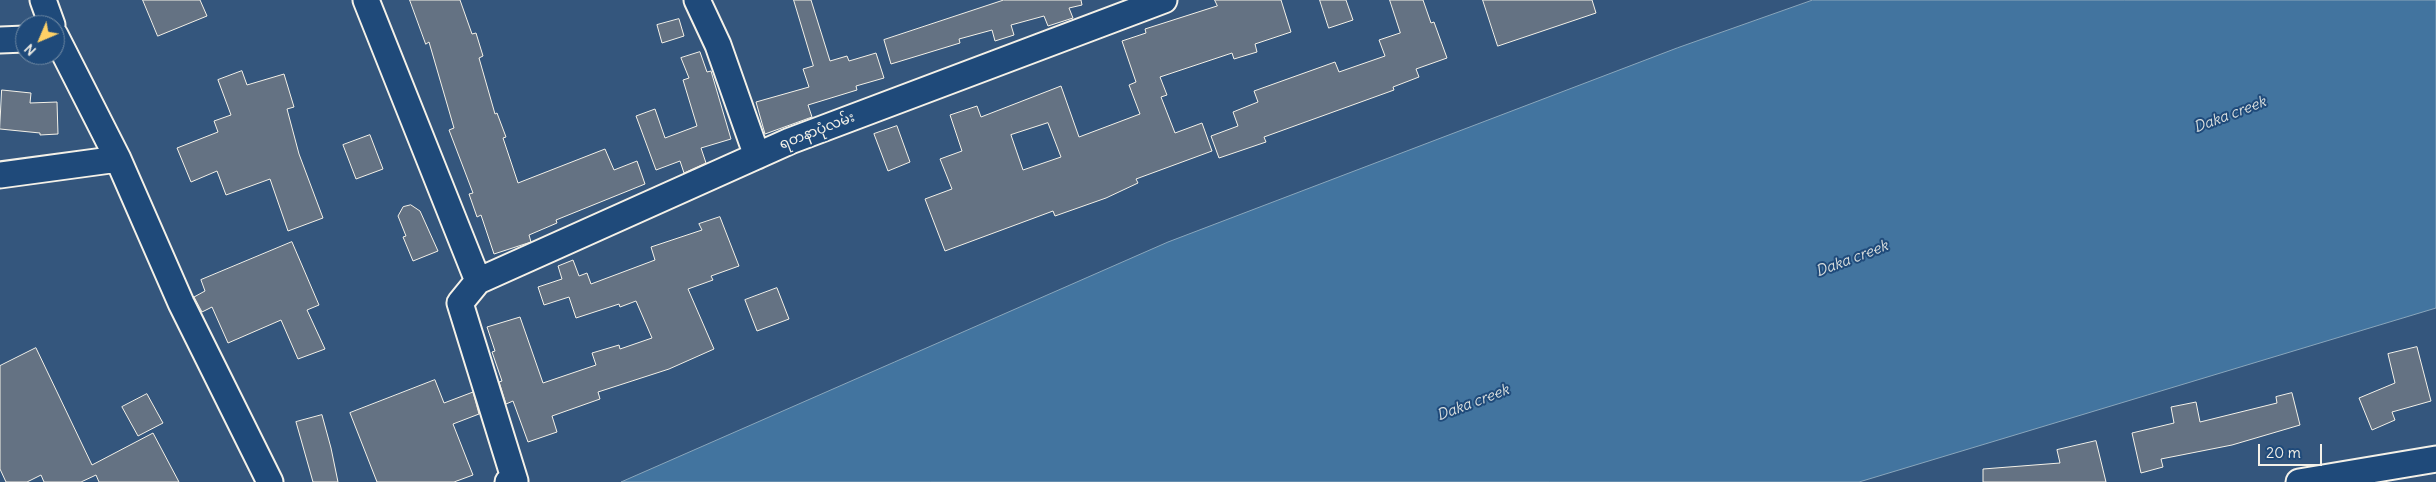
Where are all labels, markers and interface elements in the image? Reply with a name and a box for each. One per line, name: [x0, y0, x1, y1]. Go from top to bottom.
north arrow: [15, 15, 65, 65]
text: N: [20, 40, 40, 60]
water label: Daka creek: [2191, 93, 2269, 137]
street label: ရတနာပုံလမ်း: [777, 109, 857, 153]
water label: Daka creek: [1813, 237, 1891, 281]
water label: Daka creek: [1434, 381, 1512, 425]
scale bar: [2261, 434, 2325, 466]
text: 20 m: [2266, 443, 2301, 462]

